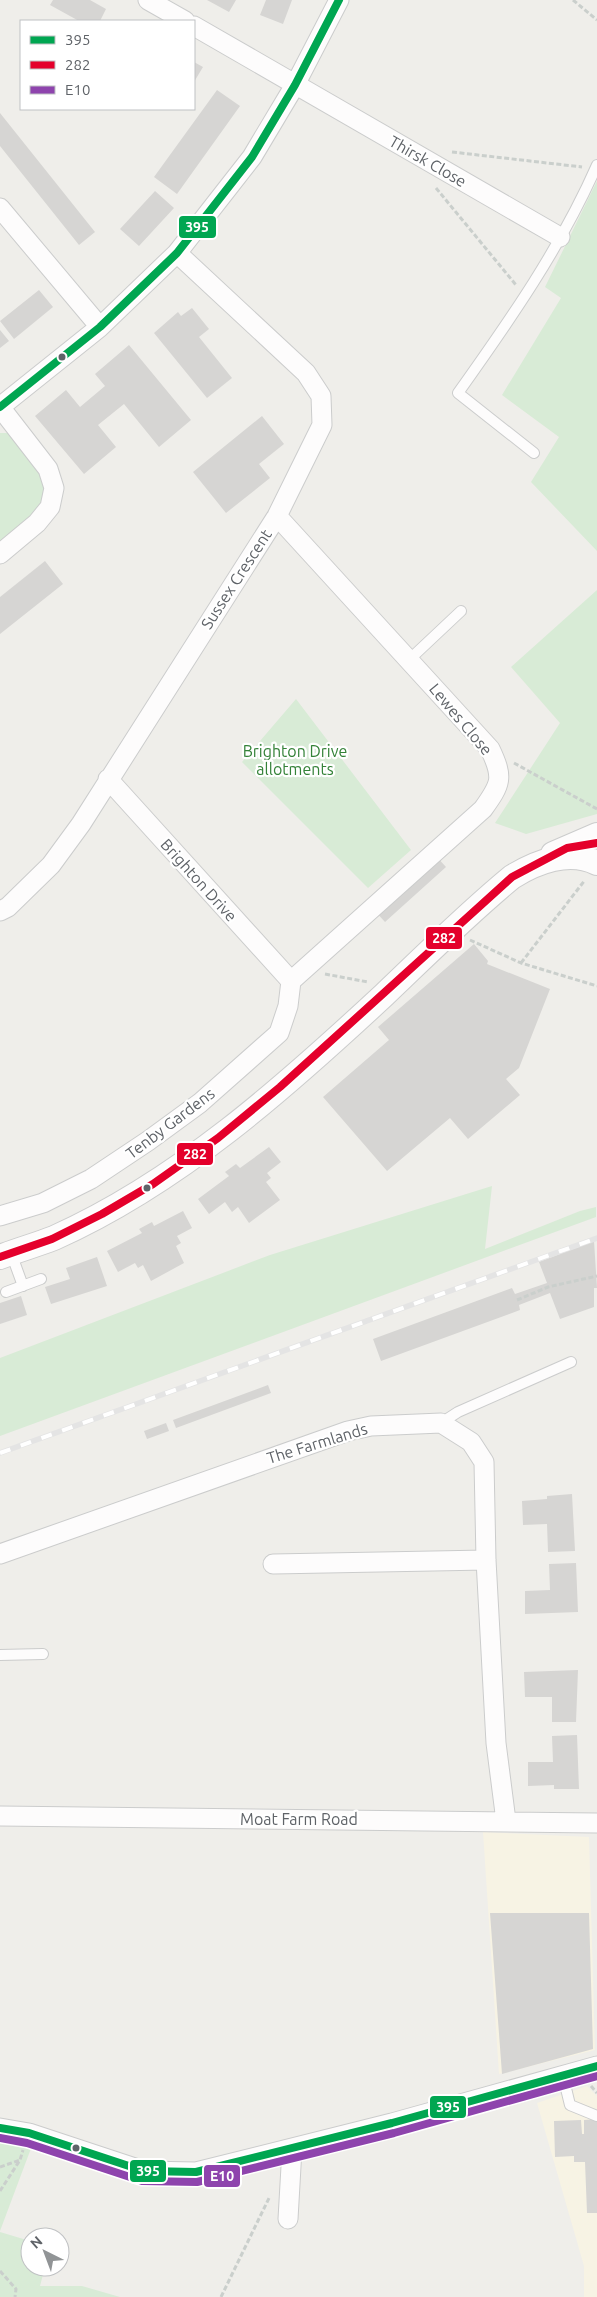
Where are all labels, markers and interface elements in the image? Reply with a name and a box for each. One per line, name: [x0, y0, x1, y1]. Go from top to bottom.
legend: [20, 20, 195, 110]
text: 395: [65, 31, 90, 48]
text: 282: [65, 56, 90, 73]
text: E10: [65, 81, 90, 98]
street label: Thirsk Close: [386, 132, 470, 190]
line badge: 395: [178, 215, 217, 239]
text: 395: [185, 219, 209, 235]
unlabelled marker: [57, 352, 67, 362]
street label: Sussex Crescent: [197, 525, 275, 632]
street label: Lewes Close: [426, 680, 496, 758]
park label: Brighton Drive allotments: [243, 742, 347, 778]
street label: Brighton Drive: [157, 835, 241, 925]
line badge: 282: [425, 926, 463, 950]
text: 282: [432, 930, 456, 946]
street label: Tenby Gardens: [122, 1084, 218, 1162]
line badge: 282: [176, 1142, 214, 1166]
text: 282: [183, 1146, 207, 1162]
unlabelled marker: [142, 1183, 152, 1193]
street label: The Farmlands: [264, 1419, 370, 1467]
street label: Moat Farm Road: [240, 1810, 358, 1828]
line badge: 395: [429, 2095, 467, 2119]
text: 395: [436, 2099, 460, 2115]
unlabelled marker: [71, 2143, 81, 2153]
line badge: 395: [129, 2159, 167, 2183]
text: 395: [136, 2163, 160, 2179]
line badge: E10: [203, 2164, 241, 2188]
text: E10: [210, 2168, 234, 2184]
north arrow: [20, 2227, 70, 2277]
text: N: [27, 2233, 46, 2252]

